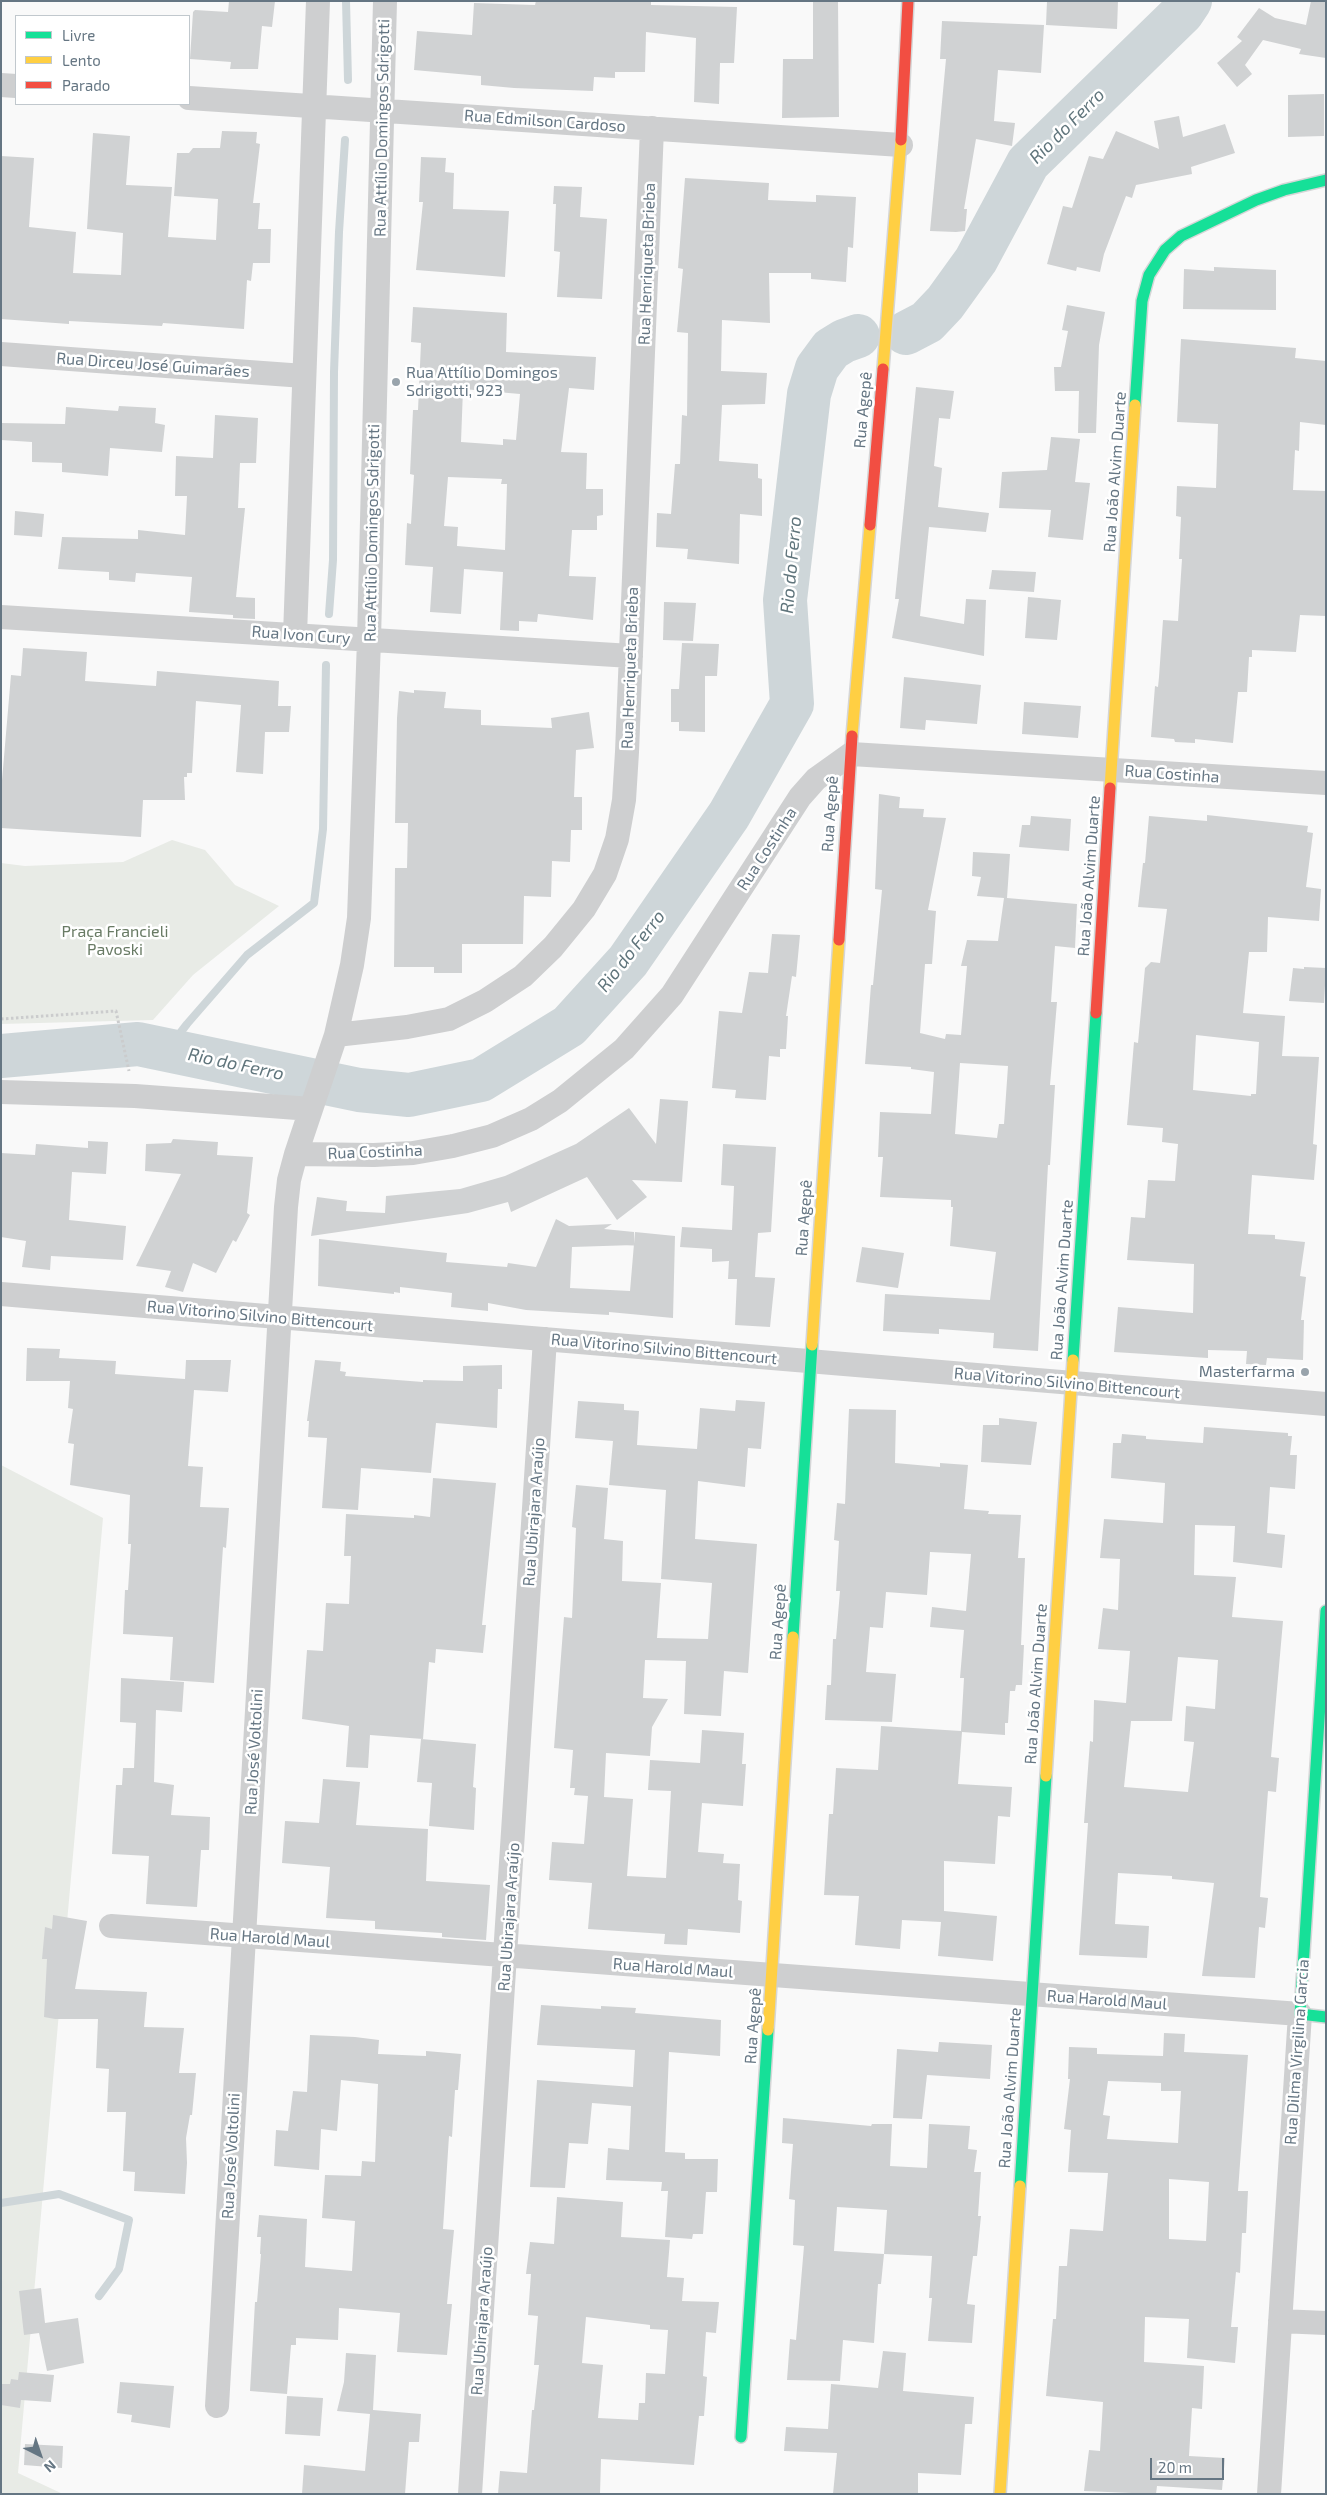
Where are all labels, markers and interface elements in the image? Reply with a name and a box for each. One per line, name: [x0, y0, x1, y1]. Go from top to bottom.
legend: [15, 15, 190, 105]
street label: Rua Attílio Domingos Sdrigotti: [370, 19, 394, 237]
text: Livre: [62, 26, 95, 44]
text: Lento: [62, 51, 101, 69]
text: Parado: [62, 76, 110, 94]
water label: Rio do Ferro: [1025, 84, 1109, 168]
street label: Rua Edmilson Cardoso: [464, 106, 626, 136]
street label: Rua Henriqueta Brieba: [635, 183, 659, 345]
street label: Rua Dirceu José Guimarães: [56, 349, 250, 381]
place label: Rua Attílio Domingos Sdrigotti, 923: [406, 363, 558, 401]
street label: Rua Agepê: [850, 371, 876, 449]
marker: Rua Attílio Domingos Sdrigotti, 923: [390, 376, 402, 388]
street label: Rua João Alvim Duarte: [1100, 391, 1130, 553]
street label: Rua Attílio Domingos Sdrigotti: [360, 424, 384, 642]
water label: Rio do Ferro: [776, 515, 806, 615]
street label: Rua Henriqueta Brieba: [618, 587, 642, 749]
street label: Rua Ivon Cury: [251, 622, 351, 648]
street label: Rua Costinha: [1124, 761, 1220, 787]
street label: Rua Agepê: [818, 775, 842, 853]
street label: Rua João Alvim Duarte: [1074, 795, 1104, 957]
street label: Rua Costinha: [733, 804, 801, 894]
water label: Rio do Ferro: [592, 906, 670, 996]
park label: Praça Francieli Pavoski: [62, 922, 168, 960]
water label: Rio do Ferro: [186, 1043, 286, 1085]
street label: Rua Costinha: [327, 1141, 423, 1163]
street label: Rua Agepê: [792, 1179, 816, 1257]
street label: Rua João Alvim Duarte: [1047, 1199, 1077, 1361]
street label: Rua Vitorino Silvino Bittencourt: [146, 1297, 374, 1335]
street label: Rua Vitorino Silvino Bittencourt: [550, 1330, 778, 1368]
place label: Masterfarma: [1199, 1362, 1295, 1382]
street label: Rua Vitorino Silvino Bittencourt: [953, 1364, 1181, 1402]
marker: Masterfarma: [1299, 1366, 1311, 1378]
street label: Rua Ubirajara Araújo: [519, 1437, 549, 1587]
street label: Rua Agepê: [766, 1583, 790, 1661]
street label: Rua João Alvim Duarte: [1021, 1603, 1051, 1765]
street label: Rua José Voltolini: [241, 1688, 267, 1816]
street label: Rua Ubirajara Araújo: [494, 1842, 524, 1992]
street label: Rua Harold Maul: [209, 1924, 331, 1952]
street label: Rua Harold Maul: [612, 1954, 734, 1982]
street label: Rua Dilma Virgilina Garcia: [1281, 1959, 1313, 2145]
street label: Rua Harold Maul: [1046, 1986, 1168, 2014]
street label: Rua Agepê: [741, 1987, 765, 2065]
street label: Rua João Alvim Duarte: [995, 2007, 1025, 2169]
street label: Rua José Voltolini: [218, 2092, 244, 2220]
street label: Rua Ubirajara Araújo: [467, 2246, 497, 2396]
north arrow: [15, 2430, 65, 2480]
scale bar: [1152, 2448, 1226, 2480]
text: N: [41, 2457, 60, 2476]
text: 20 m: [1158, 2458, 1192, 2476]

